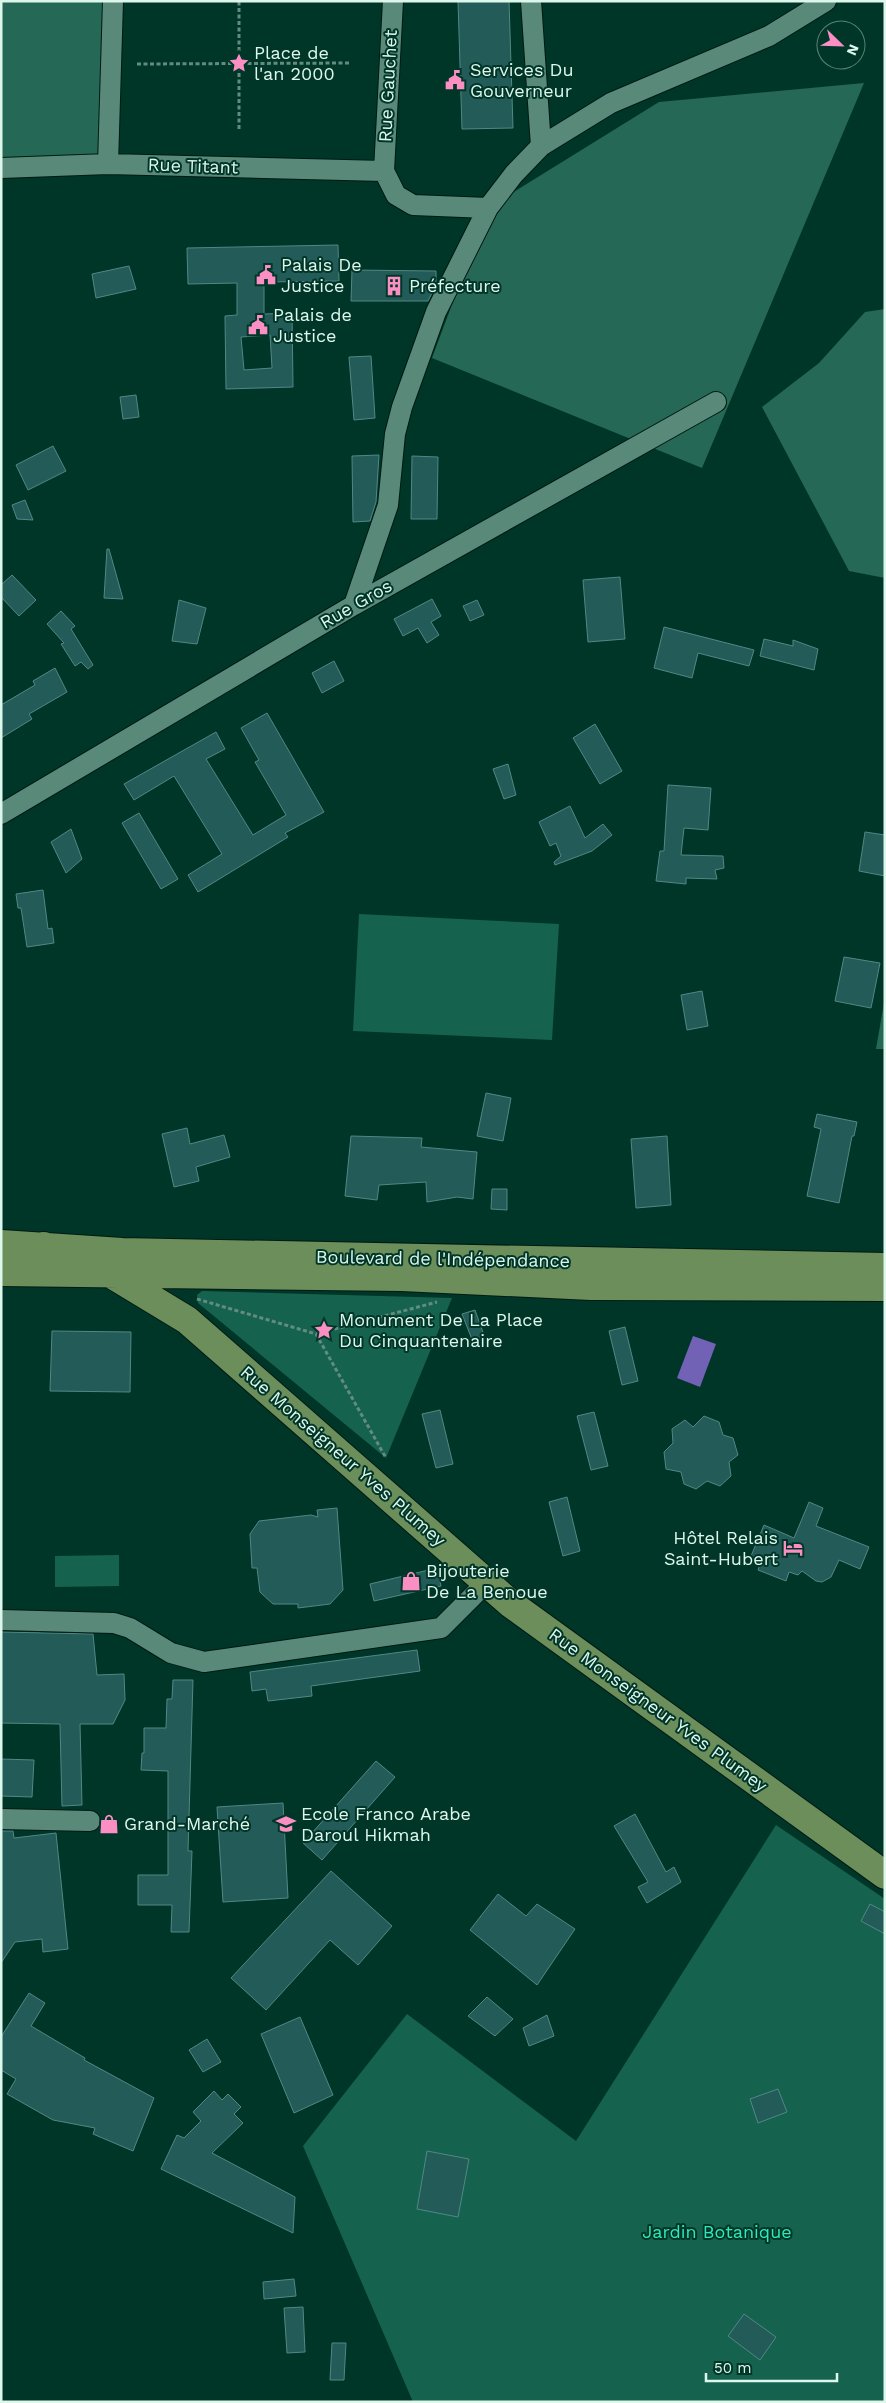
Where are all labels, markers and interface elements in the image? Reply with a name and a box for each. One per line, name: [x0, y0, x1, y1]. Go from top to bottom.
north arrow: [816, 20, 866, 70]
street label: Rue Gauchet: [374, 29, 401, 143]
place label: Place de l'an 2000: [254, 42, 335, 84]
text: N: [844, 42, 862, 58]
place icon: Place de l'an 2000: [228, 52, 250, 74]
place label: Services Du Gouverneur: [470, 59, 574, 101]
public building icon: Services Du Gouverneur: [444, 69, 466, 91]
street label: Rue Titant: [147, 153, 239, 178]
place label: Palais De Justice: [281, 254, 362, 296]
public building icon: Palais De Justice: [255, 264, 277, 286]
building icon: Préfecture: [383, 275, 405, 297]
place label: Préfecture: [409, 275, 501, 296]
place label: Palais de Justice: [273, 304, 352, 346]
public building icon: Palais de Justice: [247, 314, 269, 336]
street label: Rue Gros: [316, 575, 396, 633]
street label: Boulevard de l'Indépendance: [316, 1246, 570, 1271]
place label: Monument De La Place Du Cinquantenaire: [339, 1309, 543, 1351]
place icon: Monument De La Place Du Cinquantenaire: [313, 1319, 335, 1341]
street label: Rue Monseigneur Yves Plumey: [237, 1361, 451, 1551]
place label: Hôtel Relais Saint-Hubert: [664, 1527, 778, 1569]
hotel icon: Hôtel Relais Saint-Hubert: [782, 1537, 804, 1559]
place label: Bijouterie De La Benoue: [426, 1560, 548, 1602]
shop icon: Bijouterie De La Benoue: [400, 1570, 422, 1592]
street label: Rue Monseigneur Yves Plumey: [545, 1623, 772, 1796]
place label: Ecole Franco Arabe Daroul Hikmah: [301, 1803, 471, 1845]
shop icon: Grand-Marché: [98, 1813, 120, 1835]
place label: Grand-Marché: [124, 1813, 250, 1834]
school or university icon: Ecole Franco Arabe Daroul Hikmah: [275, 1813, 297, 1835]
park label: Jardin Botanique: [642, 2221, 792, 2242]
scale bar: [706, 2350, 837, 2382]
text: 50 m: [714, 2359, 751, 2377]

